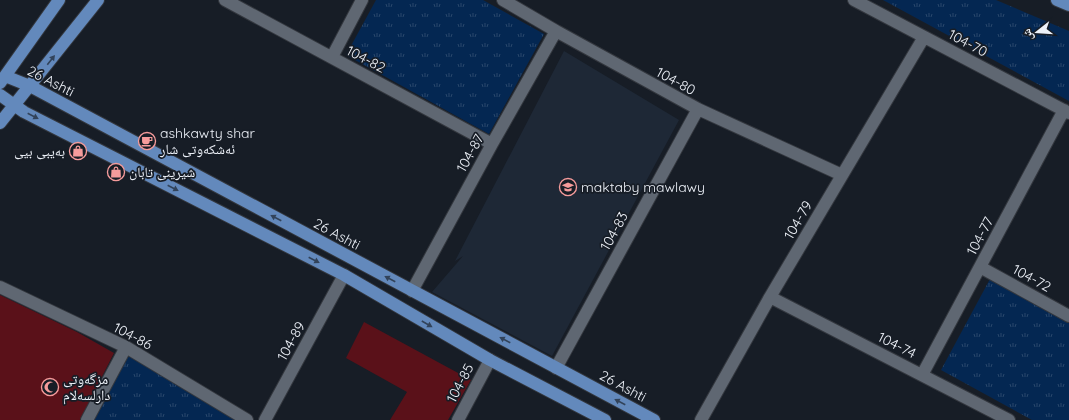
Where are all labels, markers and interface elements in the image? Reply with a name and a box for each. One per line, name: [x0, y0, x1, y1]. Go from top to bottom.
north arrow: [1017, 12, 1057, 52]
street label: 104-70: [945, 25, 991, 61]
text: ش: [1019, 27, 1037, 43]
street label: 104-82: [343, 41, 389, 77]
one-way arrow: [46, 54, 55, 65]
street label: 26 Ashti: [24, 62, 78, 100]
street label: 104-80: [653, 63, 699, 99]
one-way arrow: [27, 113, 38, 119]
place label: ashkawty shar ئەشکەوتی شار: [159, 124, 256, 158]
cafe icon: ashkawty shar ئەشکەوتی شار: [137, 131, 157, 151]
street label: 104-87: [452, 131, 488, 175]
shop icon: بەیبی بیی: [68, 141, 88, 161]
place label: بەیبی بیی: [14, 142, 65, 160]
shop icon: شیرینی تابان: [106, 162, 126, 182]
place label: شیرینی تابان: [129, 163, 195, 181]
school or university icon: maktaby mawlawy: [558, 177, 578, 197]
place label: maktaby mawlawy: [581, 178, 705, 196]
one-way arrow: [168, 185, 179, 191]
street label: 104-79: [780, 197, 816, 242]
street label: 104-83: [596, 209, 632, 253]
street label: 26 Ashti: [311, 214, 363, 254]
street label: 104-77: [962, 214, 998, 258]
one-way arrow: [270, 215, 282, 221]
one-way arrow: [308, 257, 320, 263]
street label: 104-72: [1010, 260, 1055, 296]
one-way arrow: [385, 276, 396, 282]
street label: 104-86: [110, 318, 156, 354]
street label: 104-89: [273, 318, 309, 364]
one-way arrow: [421, 320, 433, 327]
street label: 104-74: [875, 328, 919, 362]
one-way arrow: [499, 337, 511, 344]
street label: 104-85: [442, 360, 478, 406]
street label: 26 Ashti: [597, 366, 649, 406]
place label: مزگەوتی دارلسەلام: [63, 370, 110, 405]
mosque icon: مزگەوتی دارلسەلام: [40, 377, 60, 397]
one-way arrow: [614, 398, 626, 405]

